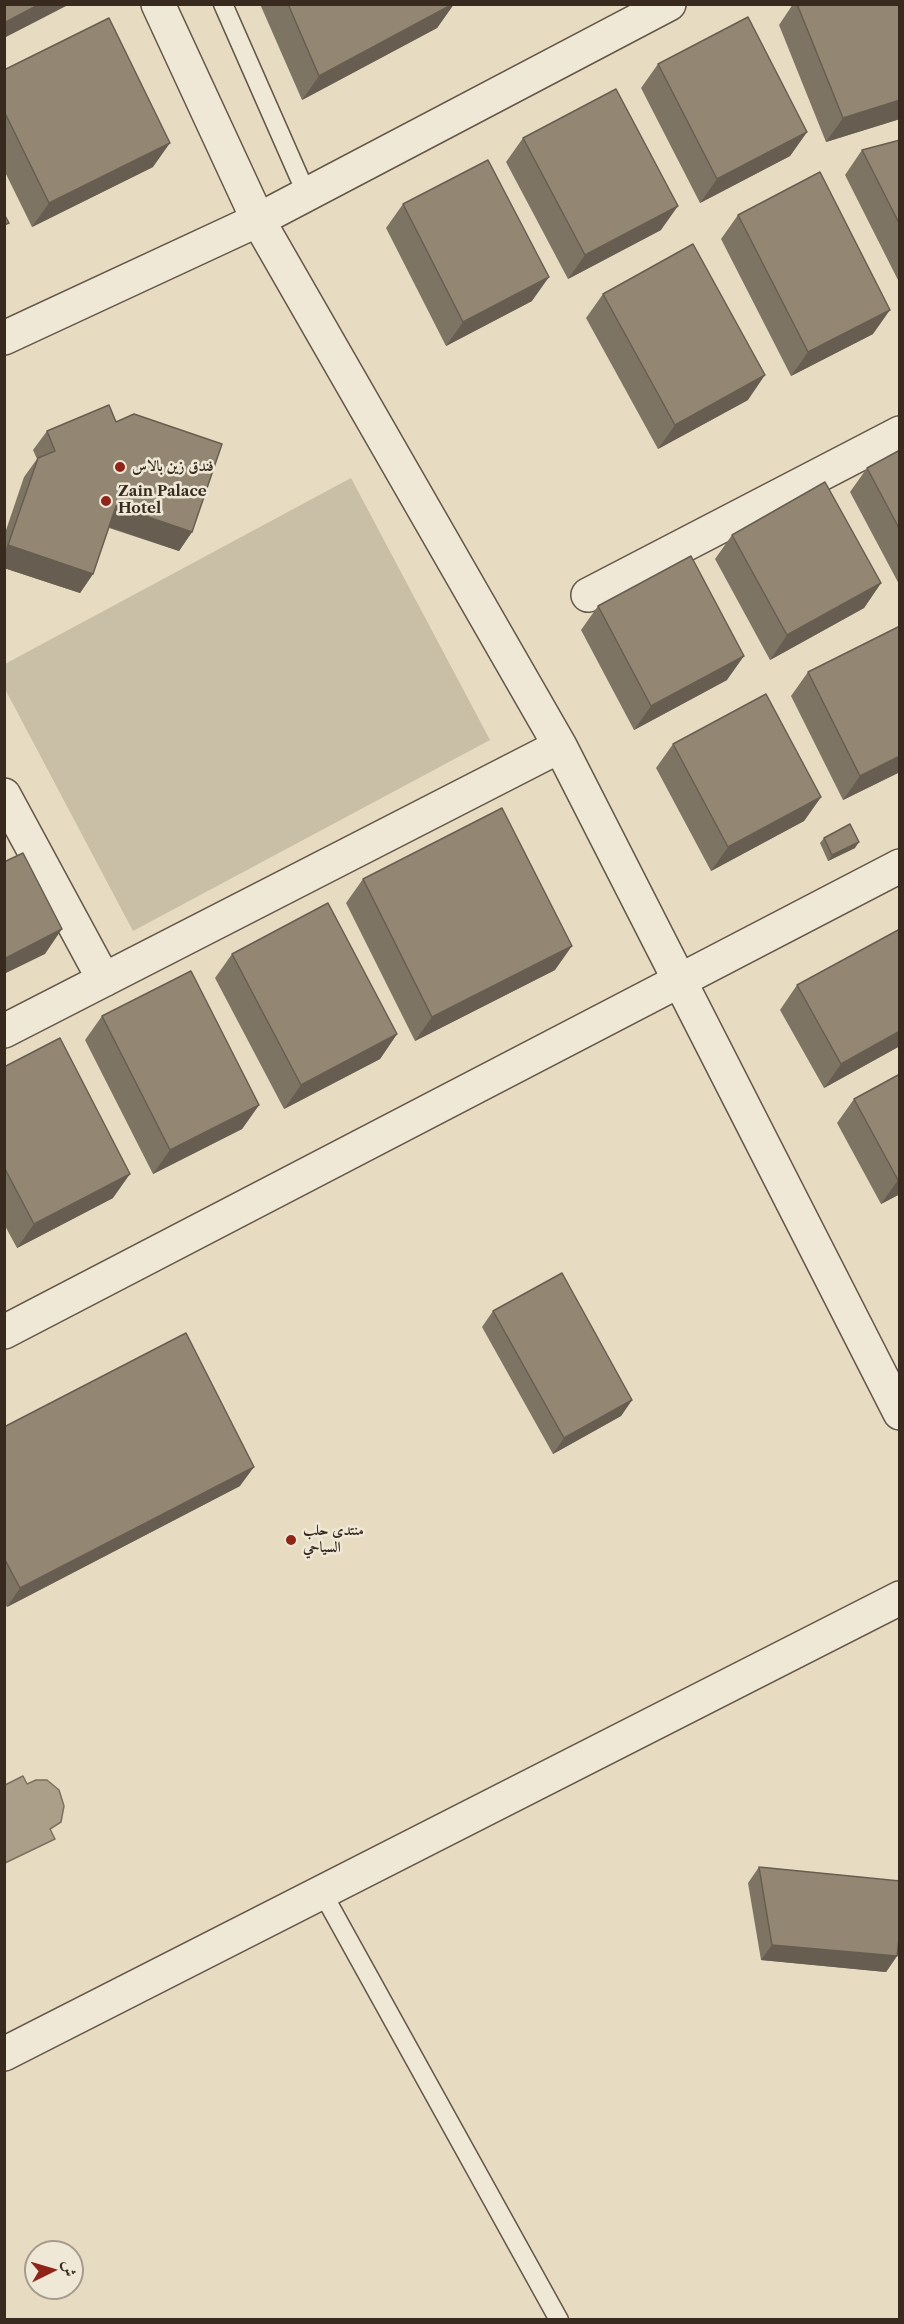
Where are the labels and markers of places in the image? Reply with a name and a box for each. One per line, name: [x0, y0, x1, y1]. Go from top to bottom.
place label: فندق زين بالاس: [132, 458, 214, 476]
marker: فندق زين بالاس: [113, 460, 127, 474]
place label: Zain Palace Hotel: [118, 483, 207, 518]
marker: Zain Palace Hotel: [99, 494, 113, 508]
place label: منتدى حلب السياحي: [303, 1522, 364, 1557]
marker: منتدى حلب السياحي: [284, 1533, 298, 1547]

